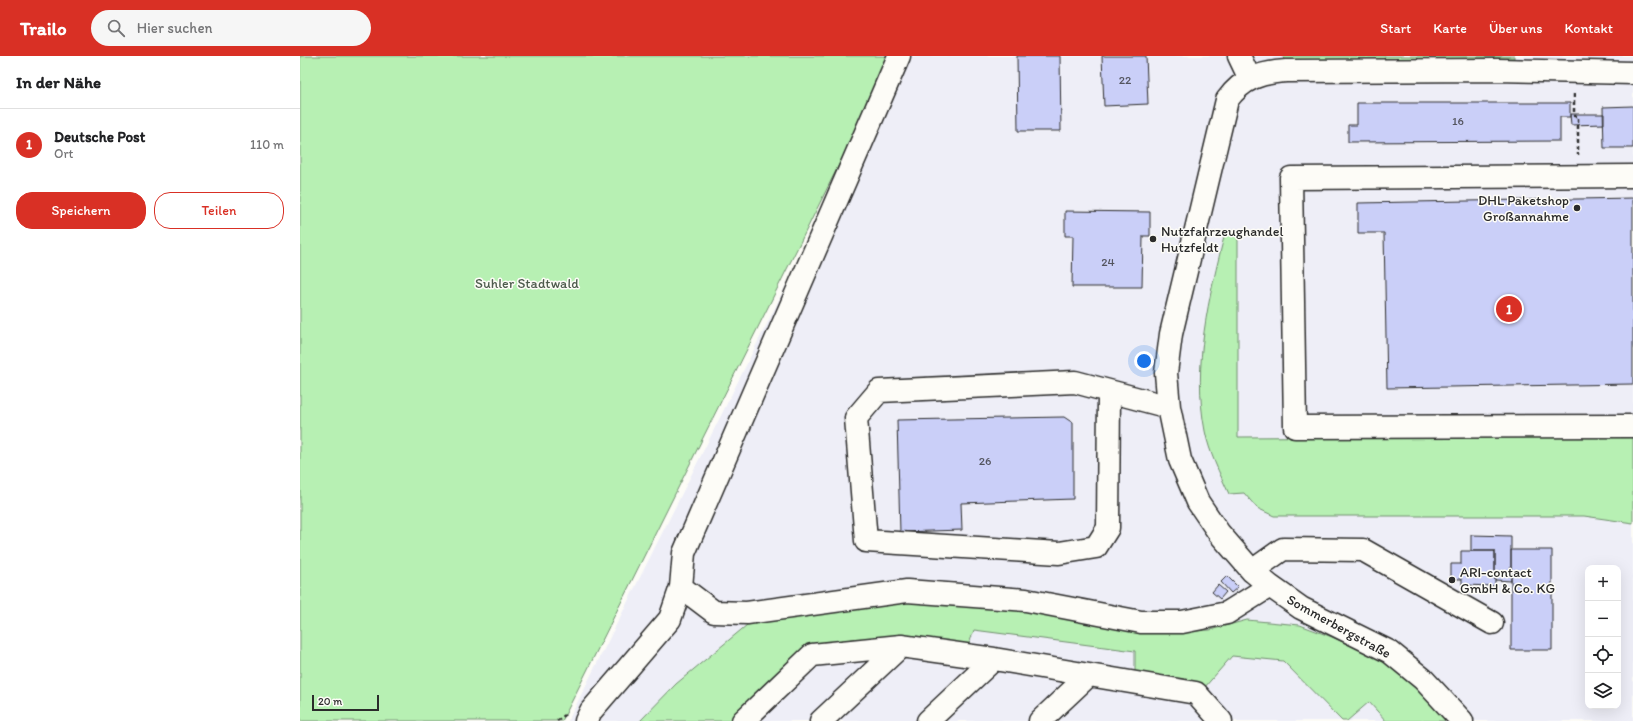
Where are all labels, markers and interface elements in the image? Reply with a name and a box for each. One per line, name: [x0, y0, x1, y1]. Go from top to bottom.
search box: [91, 10, 371, 46]
text: Trailo: [20, 17, 67, 40]
icon: search: [105, 17, 127, 39]
text: Hier suchen: [137, 19, 213, 37]
text: Start: [1380, 20, 1411, 37]
text: Karte: [1433, 20, 1467, 37]
text: Über uns: [1489, 20, 1542, 37]
text: Kontakt: [1564, 20, 1613, 37]
text: In der Nähe: [16, 72, 101, 92]
house number: 22: [1119, 73, 1132, 87]
house number: 16: [1452, 114, 1464, 128]
text: Deutsche Post: [54, 128, 145, 146]
text: 1: [26, 137, 32, 152]
text: 110 m: [250, 137, 284, 152]
text: Ort: [54, 146, 73, 161]
button: Speichern: [16, 192, 146, 229]
button: Teilen: [154, 192, 284, 229]
place label: DHL Paketshop Großannahme: [1478, 192, 1569, 225]
marker: DHL Paketshop Großannahme: [1572, 203, 1582, 213]
place label: Nutzfahrzeughandel Hutzfeldt: [1161, 223, 1283, 256]
marker: Nutzfahrzeughandel Hutzfeldt: [1148, 234, 1158, 244]
house number: 24: [1101, 255, 1115, 269]
park label: Suhler Stadtwald: [475, 275, 579, 292]
pin: 1: [1496, 294, 1522, 324]
your location: [1134, 351, 1154, 371]
house number: 26: [979, 454, 991, 468]
place label: ARI-contact GmbH & Co. KG: [1460, 564, 1555, 597]
map controls: [1585, 565, 1621, 709]
button: +: [1585, 565, 1621, 601]
marker: ARI-contact GmbH & Co. KG: [1447, 575, 1457, 585]
street label: Sommerbergstraße: [1284, 591, 1394, 662]
button: −: [1585, 601, 1621, 637]
button: locate: [1585, 637, 1621, 673]
button: layers: [1585, 673, 1621, 709]
scale bar: [312, 693, 379, 712]
text: 20 m: [318, 695, 342, 708]

